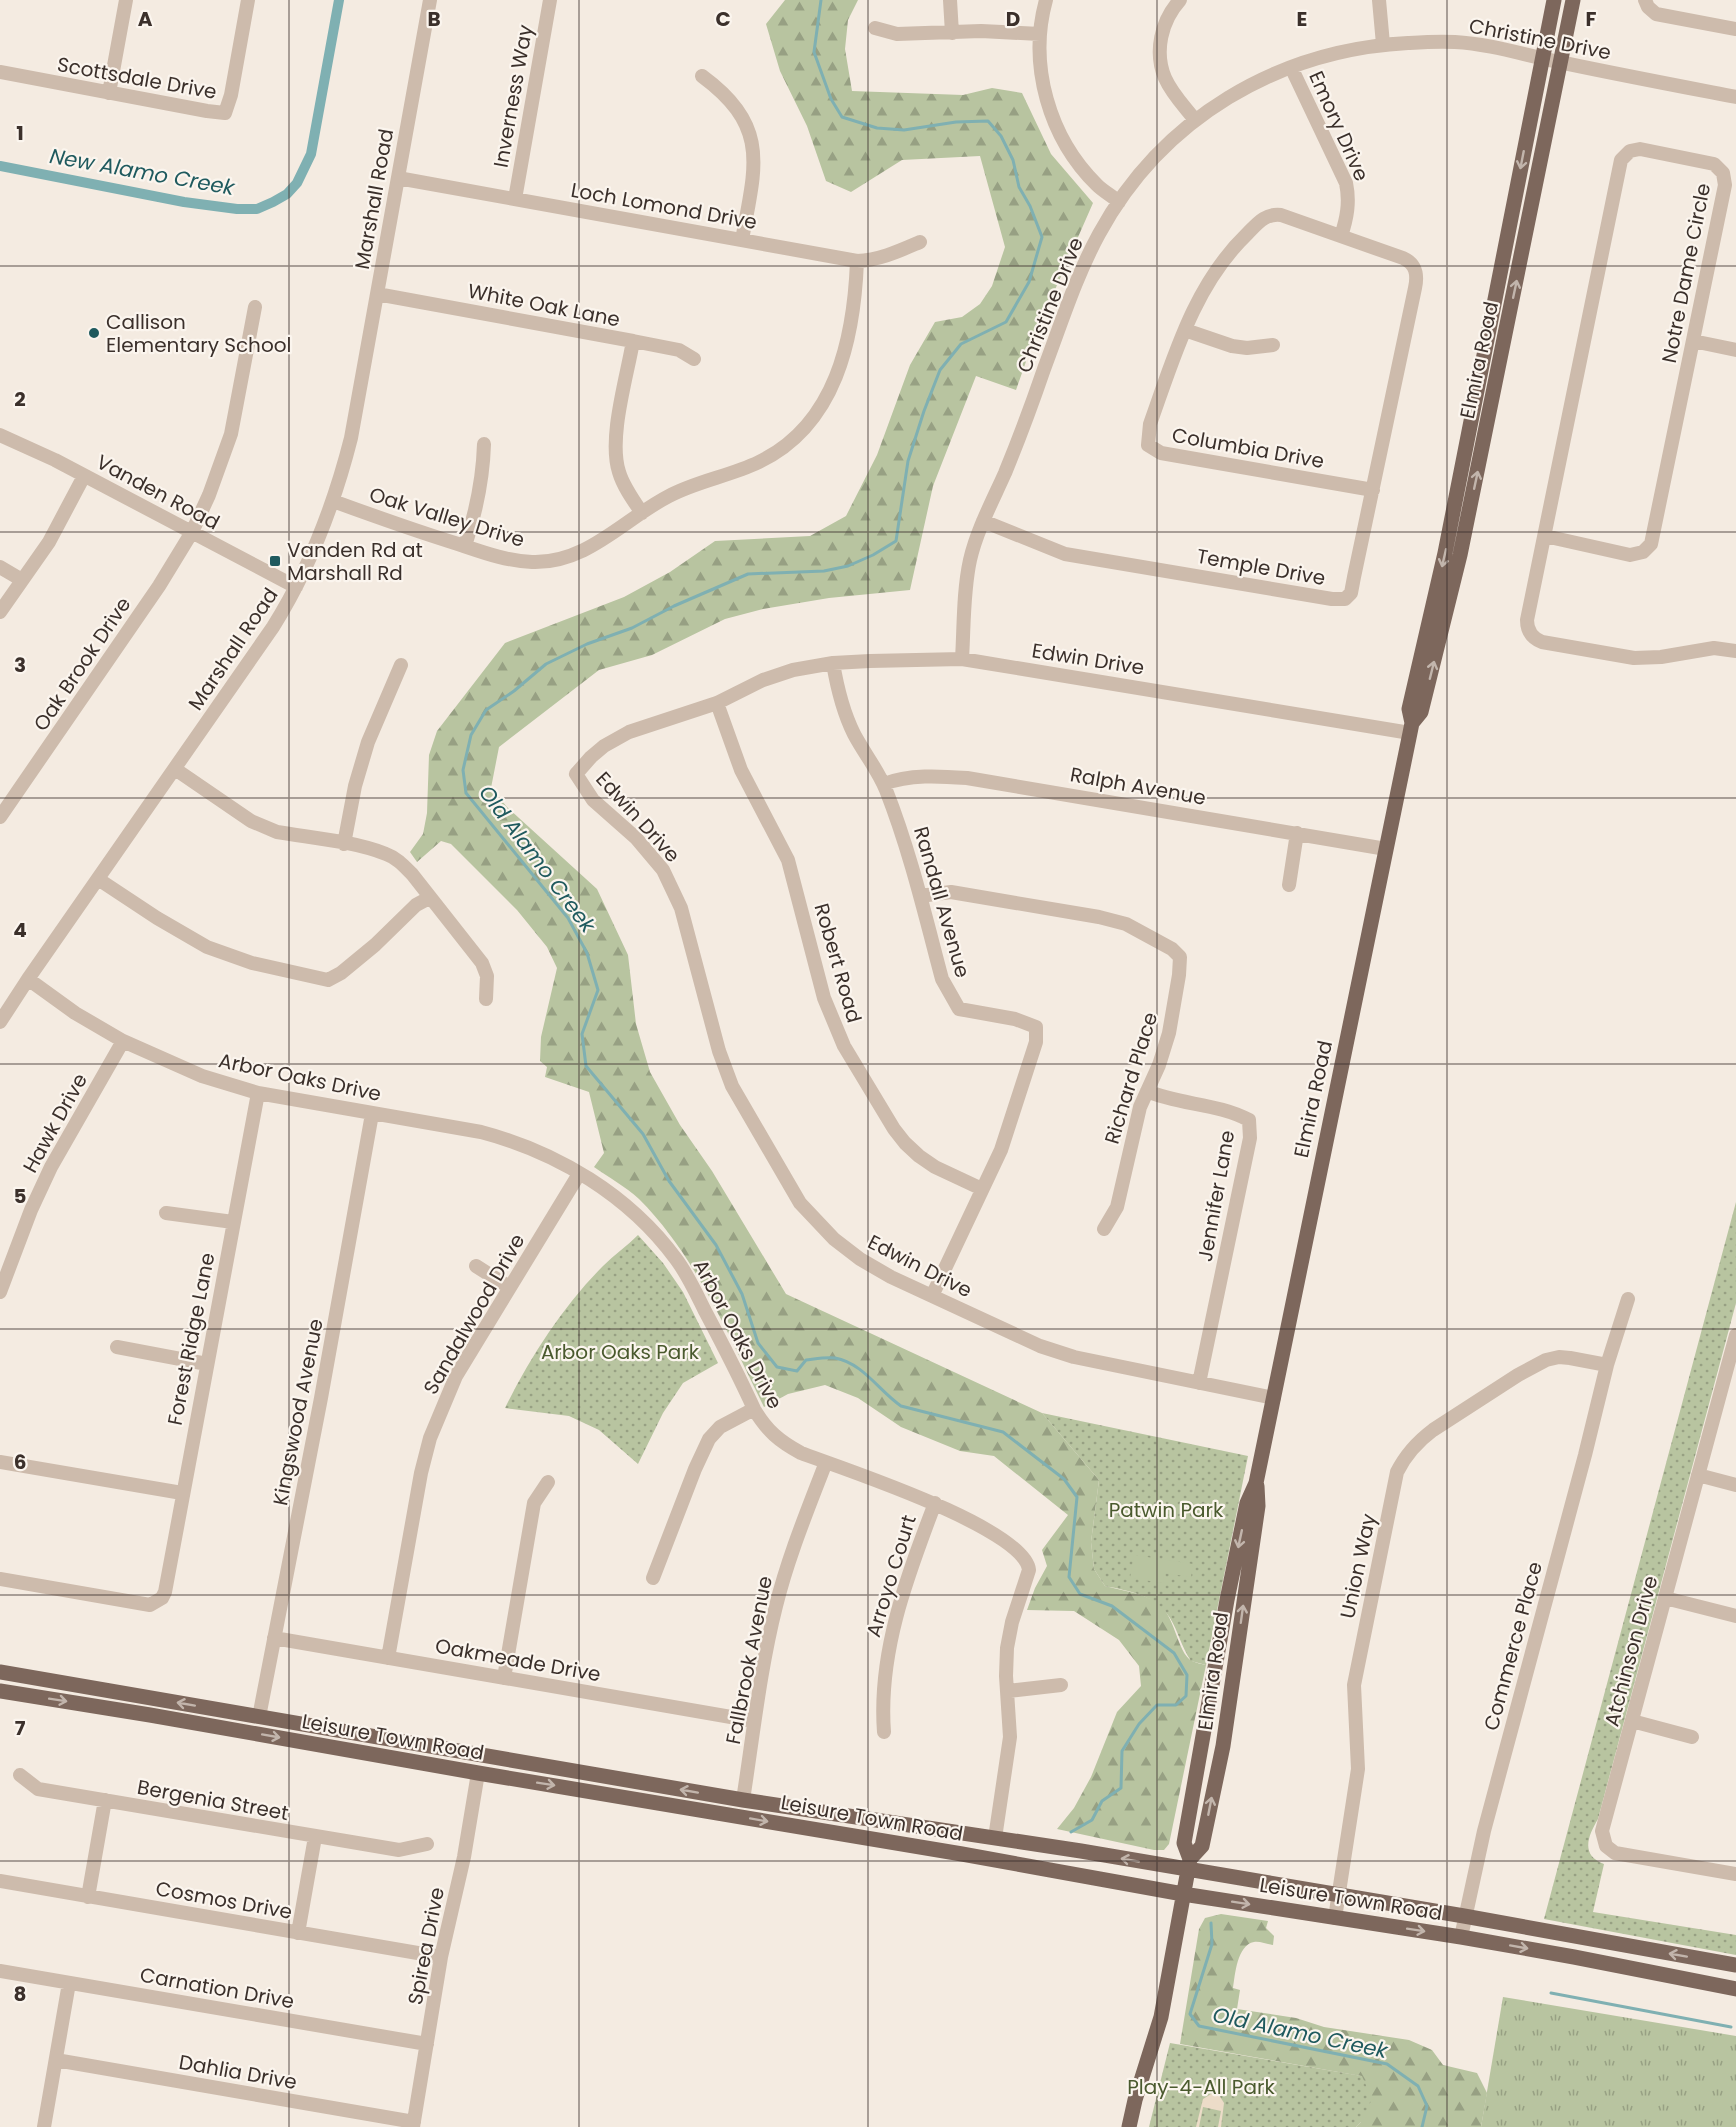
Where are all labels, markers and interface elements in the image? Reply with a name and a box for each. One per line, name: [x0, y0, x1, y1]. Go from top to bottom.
text: A: [138, 5, 153, 33]
text: B: [427, 5, 441, 33]
text: C: [715, 5, 731, 33]
text: D: [1006, 5, 1020, 33]
text: E: [1297, 5, 1307, 33]
text: F: [1586, 5, 1597, 33]
street label: Christine Drive: [1467, 12, 1613, 66]
street label: Inverness Way: [487, 22, 539, 170]
street label: Scottsdale Drive: [55, 50, 219, 106]
street label: Emory Drive: [1302, 66, 1376, 186]
text: 1: [16, 119, 24, 147]
street label: Marshall Road: [348, 127, 400, 271]
water label: New Alamo Creek: [47, 141, 238, 202]
one-way arrow: [1516, 150, 1527, 170]
street label: Loch Lomond Drive: [569, 176, 759, 236]
street label: Notre Dame Circle: [1655, 181, 1717, 365]
street label: Christine Drive: [1010, 233, 1090, 377]
street label: White Oak Lane: [465, 277, 623, 333]
one-way arrow: [1510, 279, 1521, 299]
street label: Elmira Road: [1453, 299, 1505, 421]
place label: Callison Elementary School: [106, 308, 291, 359]
marker: Callison Elementary School: [87, 326, 101, 340]
text: 2: [14, 385, 26, 413]
street label: Columbia Drive: [1170, 421, 1326, 475]
street label: Vanden Road: [91, 448, 225, 536]
one-way arrow: [1471, 470, 1482, 490]
street label: Oak Valley Drive: [366, 480, 528, 554]
place label: Vanden Rd at Marshall Rd: [287, 536, 423, 587]
street label: Temple Drive: [1194, 542, 1328, 592]
one-way arrow: [1438, 547, 1449, 567]
marker: Vanden Rd at Marshall Rd: [268, 554, 282, 568]
street label: Marshall Road: [182, 582, 284, 716]
street label: Oak Brook Drive: [27, 592, 137, 736]
street label: Edwin Drive: [1030, 636, 1146, 682]
text: 3: [14, 651, 26, 679]
one-way arrow: [1426, 660, 1438, 679]
street label: Ralph Avenue: [1068, 760, 1208, 812]
street label: Edwin Drive: [590, 765, 686, 869]
water label: Old Alamo Creek: [472, 779, 603, 939]
street label: Randall Avenue: [907, 823, 977, 981]
street label: Robert Road: [808, 900, 868, 1026]
text: 4: [13, 916, 27, 944]
street label: Richard Place: [1098, 1009, 1164, 1147]
street label: Elmira Road: [1287, 1038, 1339, 1160]
street label: Arbor Oaks Drive: [216, 1046, 384, 1108]
street label: Hawk Drive: [16, 1068, 94, 1178]
street label: Jennifer Lane: [1191, 1128, 1241, 1264]
text: 5: [14, 1182, 27, 1210]
street label: Edwin Drive: [863, 1228, 977, 1304]
street label: Sandalwood Drive: [417, 1229, 531, 1399]
street label: Forest Ridge Lane: [161, 1250, 221, 1428]
street label: Arbor Oaks Drive: [687, 1254, 789, 1414]
street label: Kingswood Avenue: [266, 1316, 330, 1508]
park label: Arbor Oaks Park: [541, 1338, 700, 1366]
text: 6: [14, 1448, 26, 1476]
park label: Patwin Park: [1109, 1496, 1224, 1524]
street label: Arroyo Court: [859, 1511, 923, 1641]
street label: Union Way: [1333, 1511, 1383, 1621]
one-way arrow: [1233, 1529, 1245, 1548]
street label: Commerce Place: [1477, 1558, 1549, 1734]
street label: Atchinson Drive: [1597, 1573, 1665, 1729]
street label: Fallbrook Avenue: [719, 1574, 779, 1746]
one-way arrow: [1237, 1605, 1248, 1624]
street label: Elmira Road: [1191, 1610, 1235, 1732]
street label: Oakmeade Drive: [433, 1632, 603, 1688]
one-way arrow: [47, 1695, 67, 1706]
one-way arrow: [177, 1699, 196, 1710]
street label: Leisure Town Road: [300, 1707, 486, 1767]
text: 7: [15, 1714, 26, 1742]
one-way arrow: [260, 1731, 280, 1742]
street label: Bergenia Street: [135, 1773, 291, 1827]
one-way arrow: [535, 1779, 555, 1790]
one-way arrow: [679, 1785, 699, 1796]
street label: Leisure Town Road: [779, 1788, 965, 1848]
one-way arrow: [1205, 1797, 1217, 1816]
one-way arrow: [748, 1815, 768, 1826]
one-way arrow: [1121, 1854, 1141, 1865]
street label: Leisure Town Road: [1258, 1871, 1444, 1927]
street label: Cosmos Drive: [154, 1874, 294, 1926]
street label: Spirea Drive: [401, 1885, 451, 2007]
one-way arrow: [1231, 1898, 1250, 1909]
one-way arrow: [1406, 1925, 1426, 1936]
one-way arrow: [1509, 1942, 1528, 1953]
one-way arrow: [1669, 1949, 1689, 1960]
street label: Carnation Drive: [138, 1961, 296, 2015]
text: 8: [14, 1980, 26, 2008]
water label: Old Alamo Creek: [1210, 2000, 1391, 2065]
street label: Dahlia Drive: [177, 2048, 299, 2096]
park label: Play-4-All Park: [1127, 2073, 1275, 2101]

